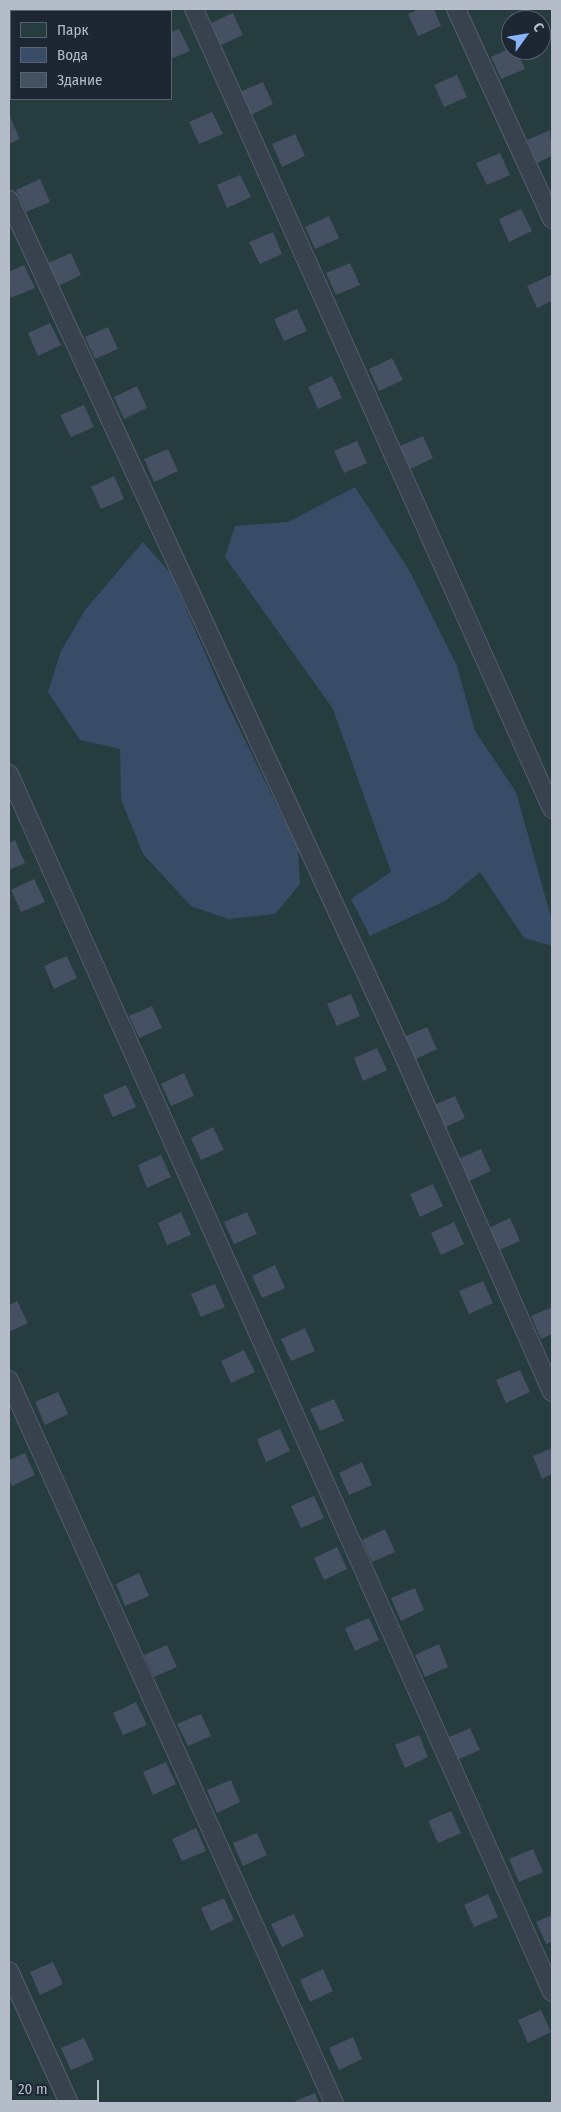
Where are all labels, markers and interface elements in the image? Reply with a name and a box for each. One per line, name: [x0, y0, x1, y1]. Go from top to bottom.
legend: [10, 10, 172, 100]
north arrow: [501, 10, 551, 60]
text: С: [529, 20, 547, 35]
text: Парк: [57, 21, 88, 39]
text: Вода: [57, 46, 88, 64]
text: Здание: [57, 71, 103, 89]
scale bar: [12, 2070, 101, 2102]
text: 20 m: [18, 2080, 48, 2098]

